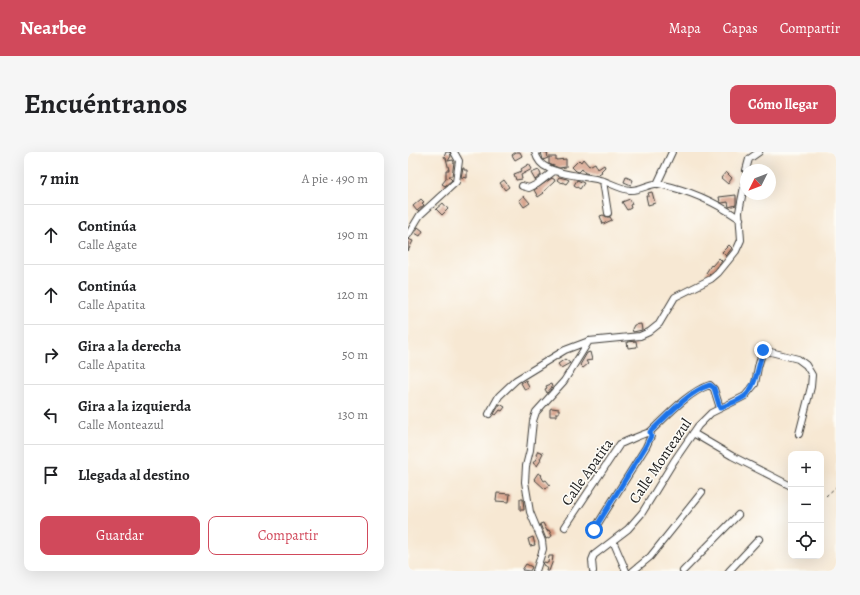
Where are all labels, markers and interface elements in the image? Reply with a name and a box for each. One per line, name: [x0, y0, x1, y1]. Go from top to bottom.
text: Nearbee: [20, 15, 86, 41]
text: Mapa: [669, 19, 701, 38]
text: Capas: [723, 19, 758, 38]
text: Compartir: [780, 19, 840, 38]
text: Encuéntranos: [24, 85, 188, 123]
button: Cómo llegar: [730, 85, 836, 124]
north arrow: [740, 164, 776, 200]
text: 7 min: [40, 167, 79, 190]
text: A pie · 490 m: [302, 170, 368, 187]
text: Continúa: [78, 216, 136, 236]
icon: ahead: [40, 224, 62, 246]
text: 190 m: [337, 226, 368, 243]
text: Calle Agate: [78, 236, 137, 253]
text: Continúa: [78, 276, 136, 296]
icon: ahead: [40, 284, 62, 306]
text: 120 m: [337, 286, 368, 303]
text: Calle Apatita: [78, 296, 146, 313]
text: Gira a la derecha: [78, 336, 181, 356]
route end: [754, 341, 772, 359]
icon: right: [40, 344, 62, 366]
text: 50 m: [342, 346, 368, 363]
text: Calle Apatita: [78, 356, 146, 373]
text: Gira a la izquierda: [78, 396, 191, 416]
icon: left: [40, 404, 62, 426]
text: 130 m: [338, 406, 368, 423]
street label: Calle Monteazul: [624, 414, 696, 508]
text: Calle Monteazul: [78, 416, 164, 433]
street label: Calle Apatita: [556, 434, 618, 510]
map controls: [788, 451, 824, 559]
button: +: [788, 451, 824, 487]
icon: arrive: [40, 464, 62, 486]
text: Llegada al destino: [78, 465, 190, 485]
button: −: [788, 487, 824, 523]
button: Guardar: [40, 516, 200, 555]
button: Compartir: [208, 516, 368, 555]
route start: [585, 521, 603, 539]
button: locate: [788, 523, 824, 559]

